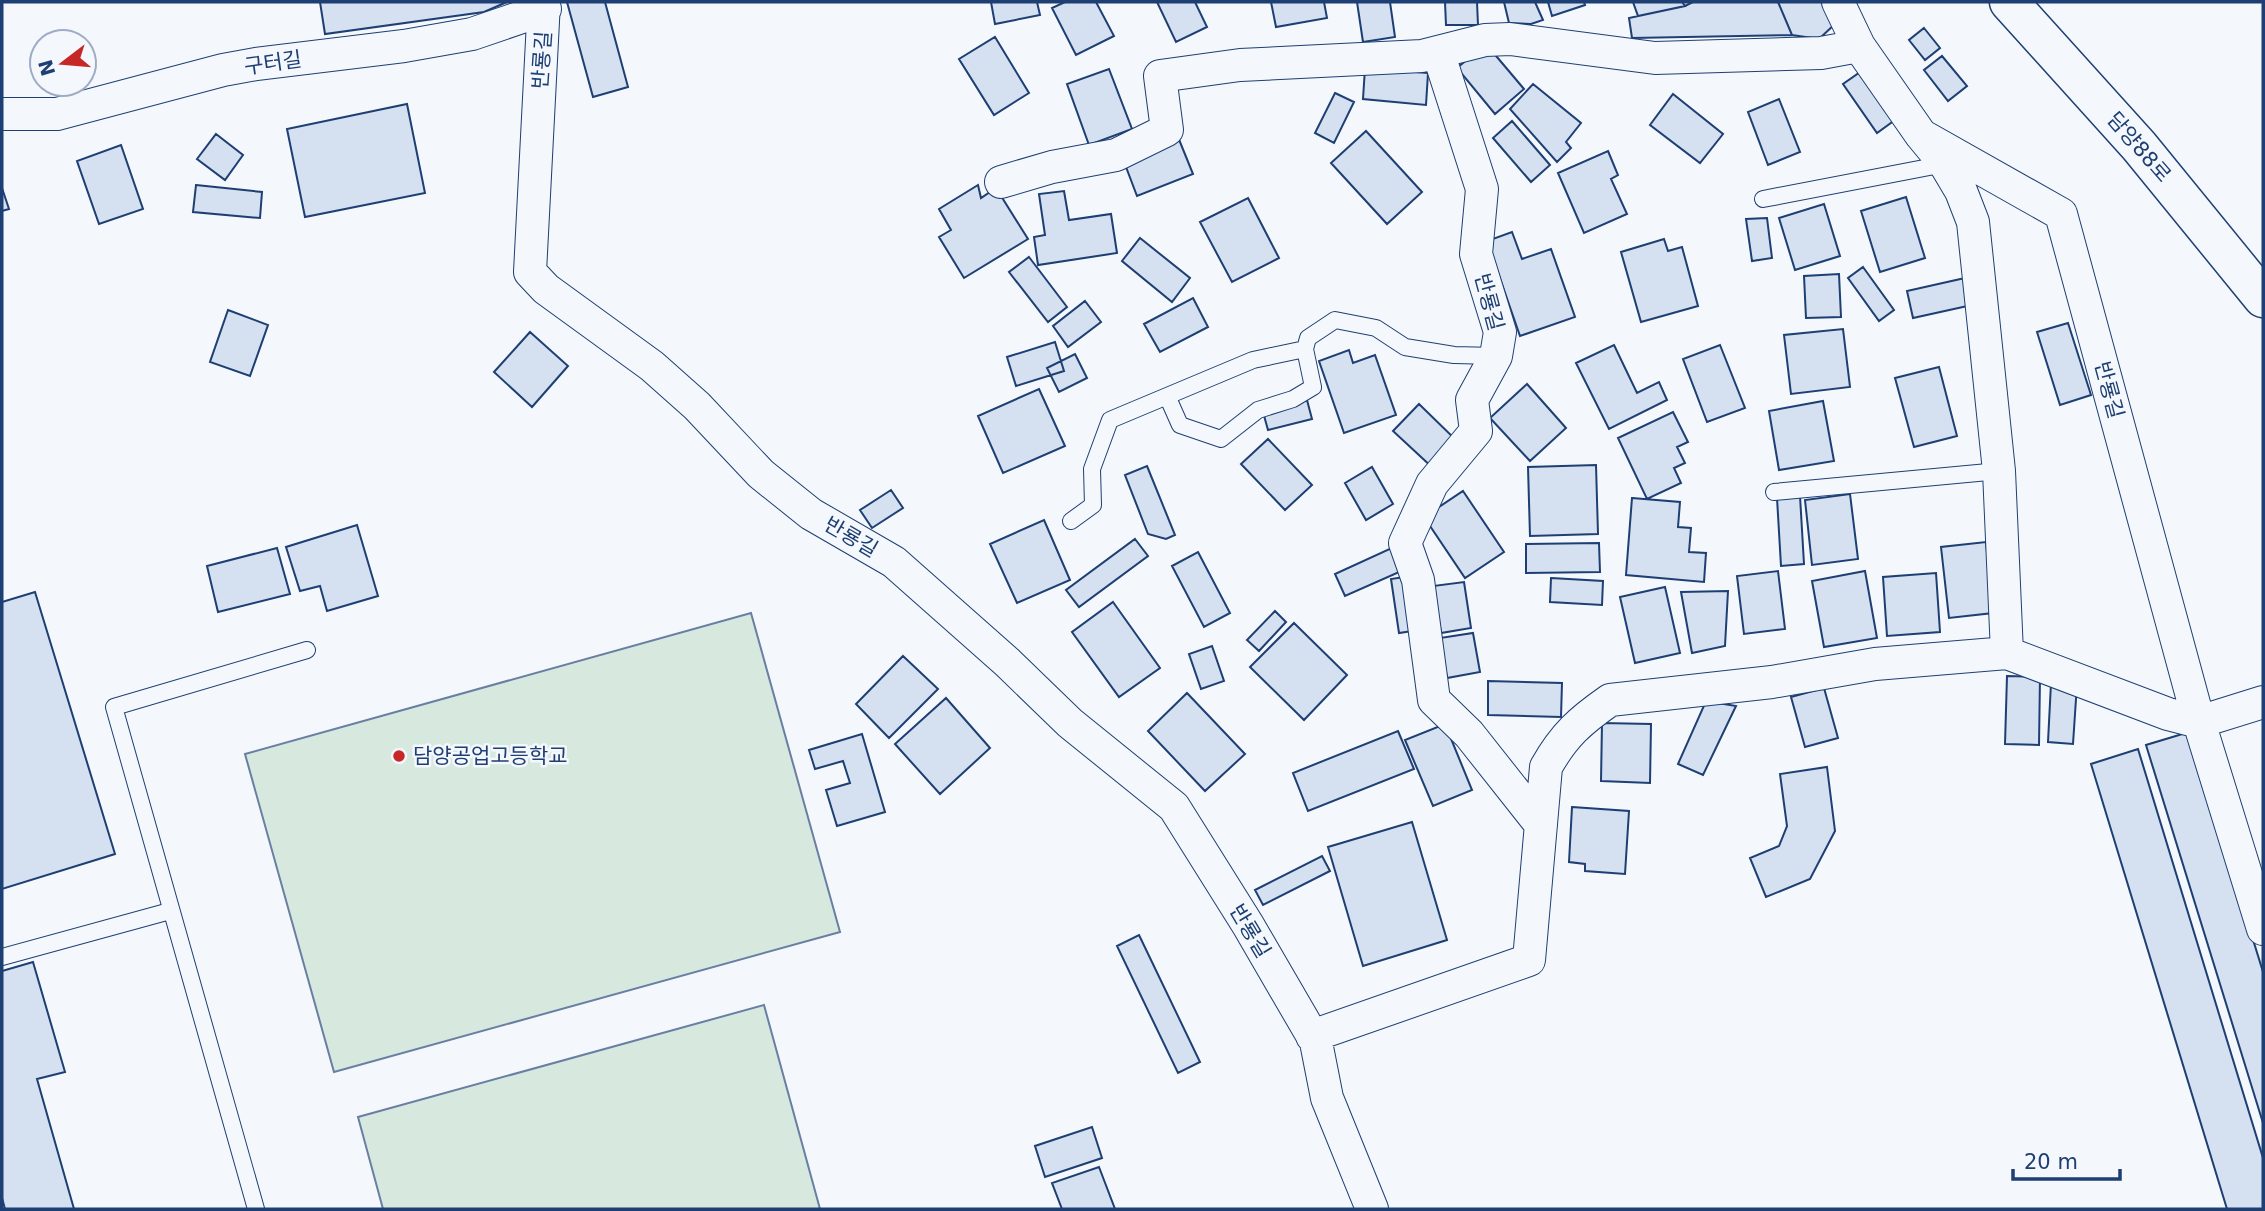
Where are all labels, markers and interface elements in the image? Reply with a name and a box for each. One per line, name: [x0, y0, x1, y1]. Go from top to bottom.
north arrow: [28, 28, 98, 98]
street label: 반룡길: [528, 30, 556, 90]
street label: 구터길: [243, 47, 303, 79]
text: N: [34, 57, 59, 78]
street label: 담양88로: [2102, 107, 2176, 187]
street label: 반룡길: [1470, 271, 1508, 333]
street label: 반룡길: [2090, 359, 2128, 421]
street label: 반룡길: [820, 512, 882, 562]
place label: 담양공업고등학교: [413, 744, 568, 768]
marker: 담양공업고등학교: [391, 748, 407, 764]
street label: 반룡길: [1225, 900, 1275, 962]
scale bar: [2013, 1138, 2120, 1182]
text: 20 m: [2024, 1150, 2078, 1174]

